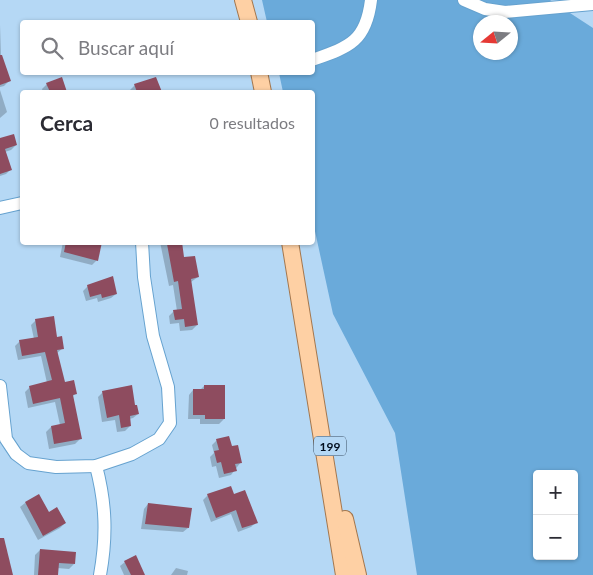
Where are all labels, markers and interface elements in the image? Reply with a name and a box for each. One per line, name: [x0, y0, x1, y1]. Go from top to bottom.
north arrow: [473, 15, 518, 60]
search box: [20, 20, 315, 75]
icon: search: [38, 34, 66, 62]
text: Buscar aquí: [78, 36, 174, 59]
text: Cerca: [40, 110, 93, 135]
text: 0 resultados: [209, 113, 295, 132]
road number: 199: [314, 436, 346, 456]
map controls: [533, 470, 578, 560]
button: +: [533, 470, 578, 515]
button: −: [533, 515, 578, 560]

